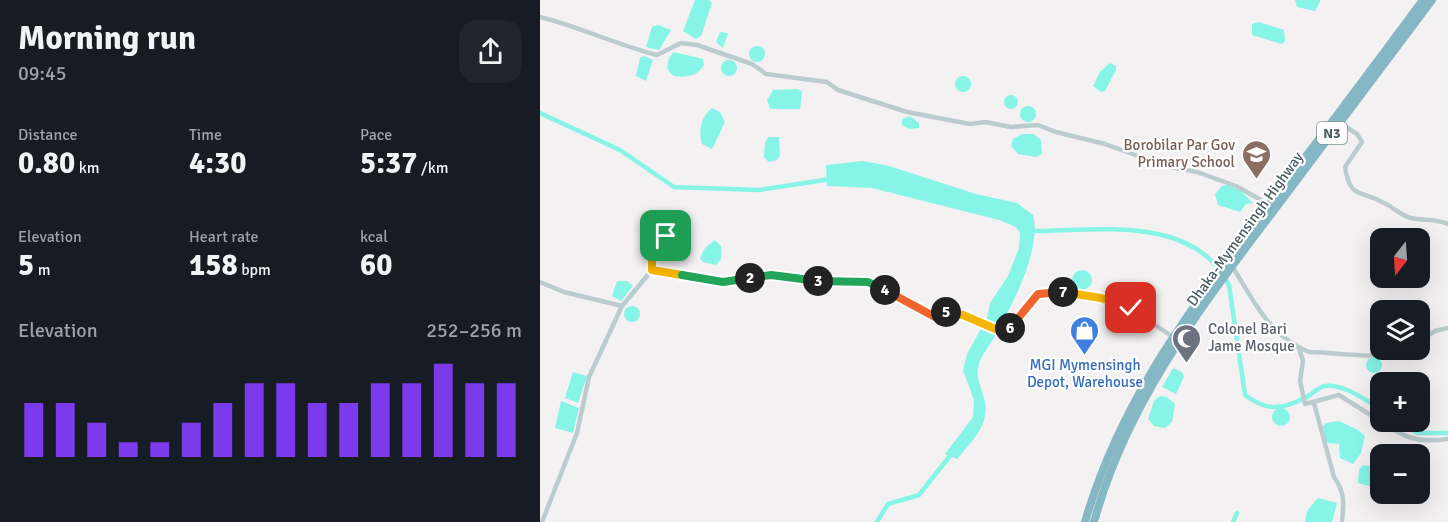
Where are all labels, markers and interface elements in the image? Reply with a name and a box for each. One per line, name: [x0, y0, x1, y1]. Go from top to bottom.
text: Morning run: [18, 18, 196, 59]
button: share: [459, 20, 522, 83]
text: 09:45: [18, 61, 67, 86]
road number: N3: [1317, 122, 1347, 144]
text: Distance: [18, 125, 78, 145]
text: Time: [189, 125, 222, 145]
text: Pace: [360, 125, 392, 145]
place label: Borobilar Par Gov Primary School: [1124, 136, 1235, 171]
school or university icon: Borobilar Par Gov Primary School: [1240, 138, 1272, 180]
text: 0.80: [18, 145, 75, 182]
text: 4:30: [189, 145, 246, 182]
text: 5:37: [360, 145, 417, 182]
street label: Dhaka-Mymensingh Highway: [1183, 148, 1307, 310]
text: km: [75, 158, 100, 178]
text: /km: [417, 158, 449, 178]
pin: [640, 210, 691, 261]
icon: arrive: [649, 219, 682, 252]
text: Elevation: [18, 227, 82, 247]
text: Heart rate: [189, 227, 258, 247]
text: kcal: [360, 227, 388, 247]
north arrow: [1370, 228, 1430, 288]
map controls: [1370, 228, 1430, 504]
text: 5: [18, 247, 34, 284]
text: 158: [189, 247, 238, 284]
text: 60: [360, 247, 392, 284]
text: m: [34, 260, 50, 280]
text: bpm: [238, 260, 271, 280]
pin: 2: [735, 263, 765, 293]
pin: 3: [803, 266, 833, 296]
text: 2: [746, 268, 754, 288]
text: 3: [814, 271, 822, 291]
pin: 4: [870, 275, 900, 305]
pin: 7: [1048, 277, 1078, 307]
text: 4: [881, 280, 889, 300]
text: 7: [1059, 282, 1067, 302]
pin: [1105, 282, 1156, 333]
icon: check: [1114, 291, 1147, 324]
pin: 5: [931, 297, 961, 327]
button: layers: [1370, 300, 1430, 360]
text: 5: [942, 302, 950, 322]
pin: 6: [995, 313, 1025, 343]
shop icon: MGI Mymensingh Depot, Warehouse: [1069, 314, 1101, 356]
text: Elevation: [18, 318, 98, 343]
text: 252–256 m: [426, 318, 522, 343]
text: 6: [1006, 318, 1014, 338]
place label: Colonel Bari Jame Mosque: [1208, 320, 1295, 355]
mosque icon: Colonel Bari Jame Mosque: [1171, 322, 1203, 364]
place label: MGI Mymensingh Depot, Warehouse: [1027, 356, 1143, 391]
button: +: [1370, 372, 1430, 432]
button: −: [1370, 444, 1430, 504]

